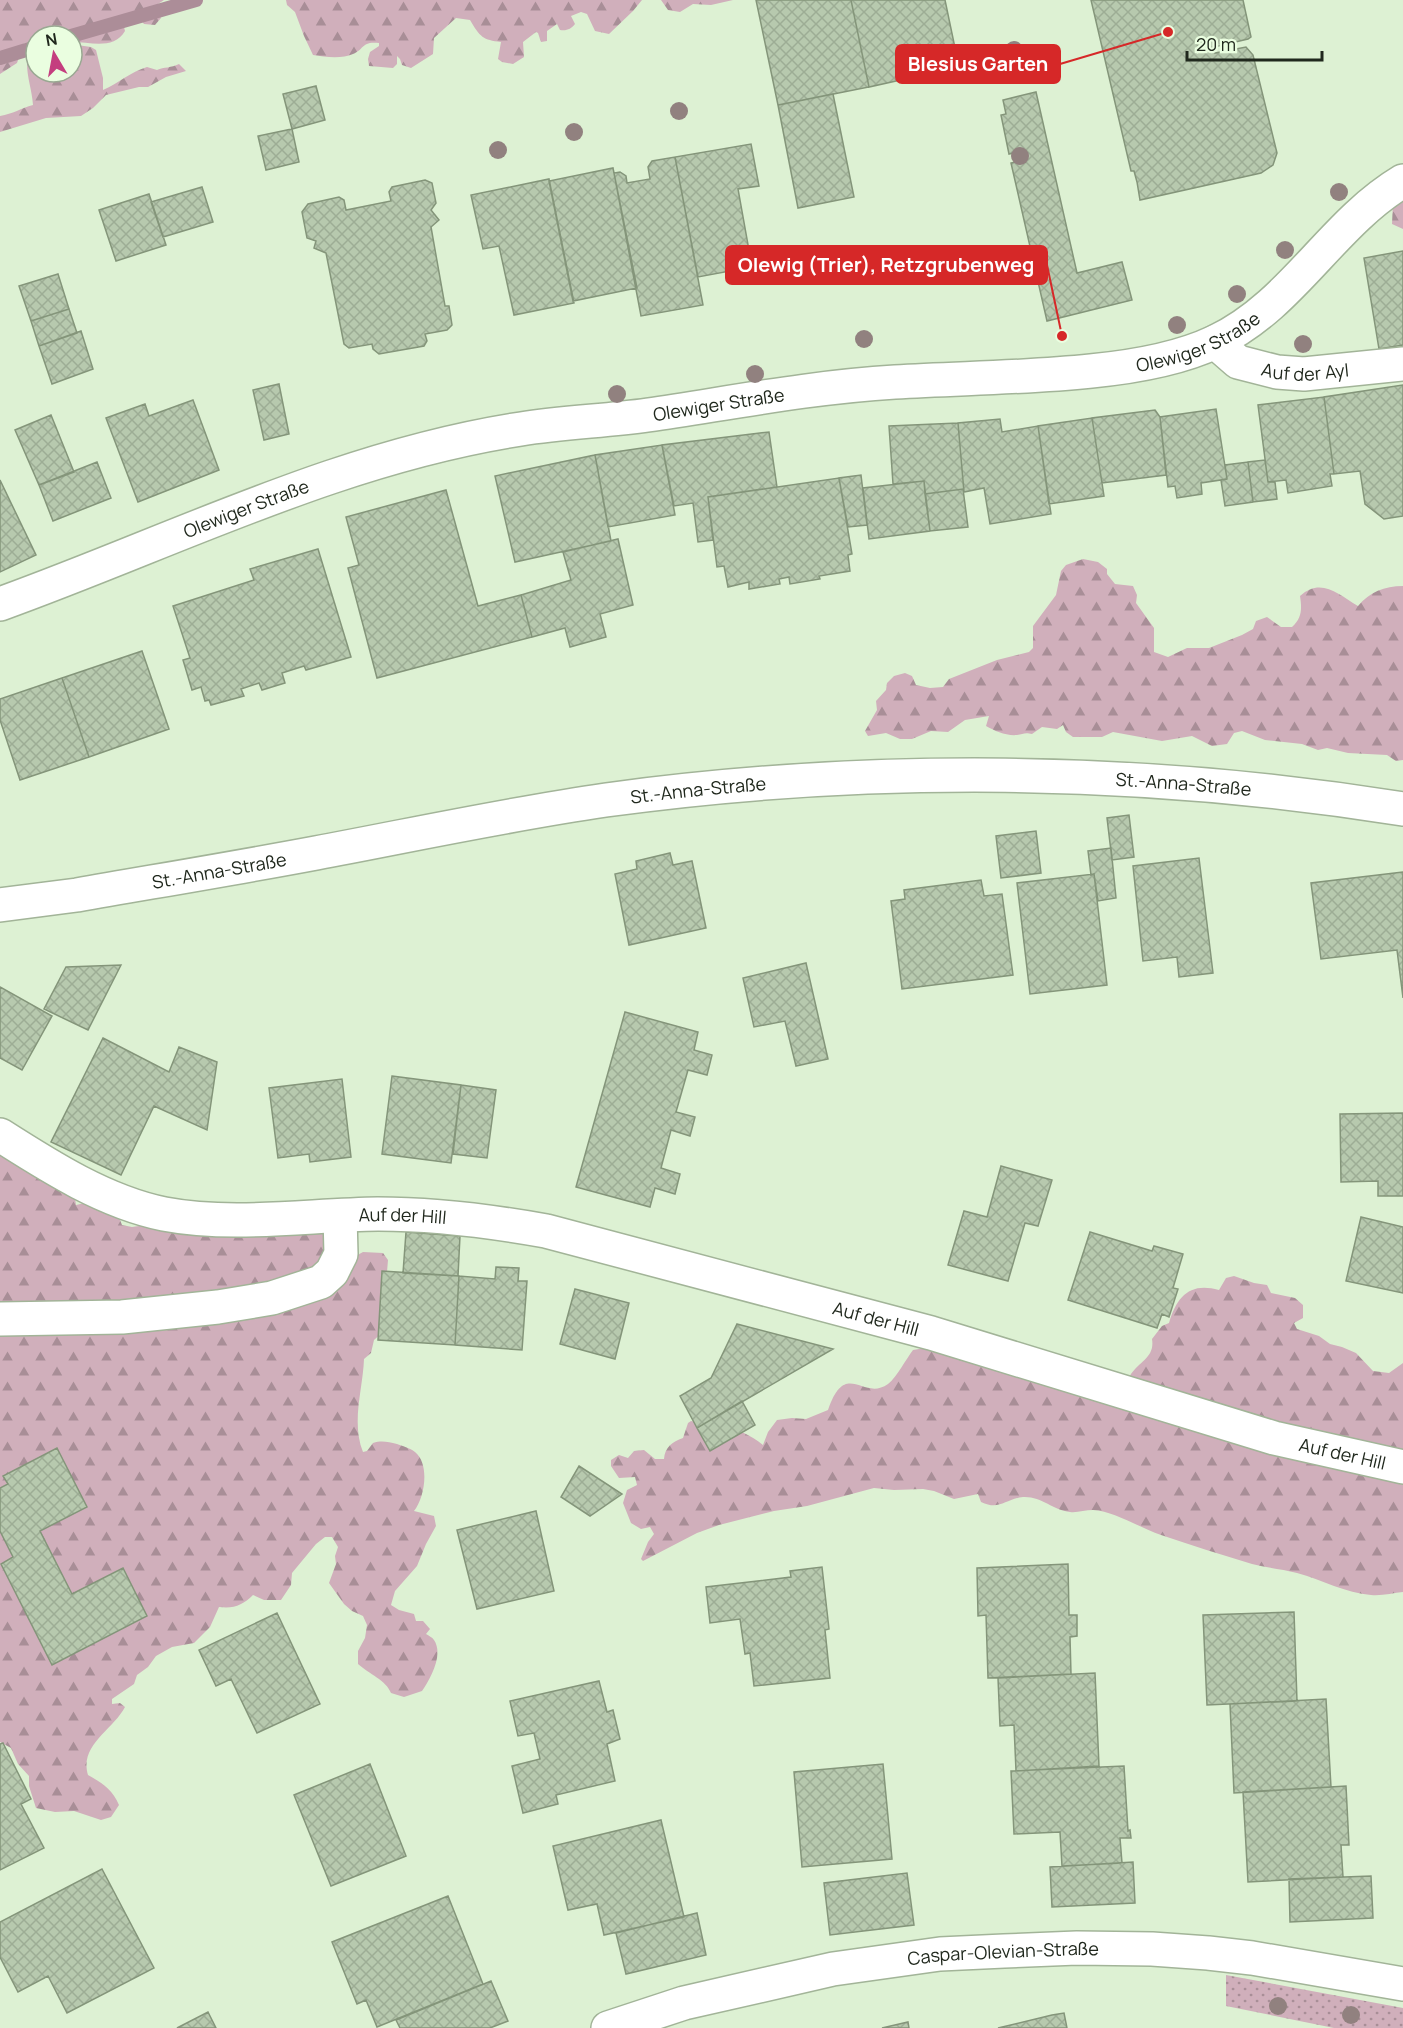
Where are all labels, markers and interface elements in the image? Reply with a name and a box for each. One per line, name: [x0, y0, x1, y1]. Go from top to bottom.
north arrow: [24, 24, 84, 84]
scale bar: [1187, 24, 1322, 62]
text: N: [44, 27, 59, 51]
text: 20 m: [1196, 32, 1236, 56]
callout: Blesius Garten: [896, 45, 1060, 83]
text: Blesius Garten: [908, 50, 1048, 77]
callout: Olewig (Trier), Retzgrubenweg: [726, 246, 1047, 284]
text: Olewig (Trier), Retzgrubenweg: [738, 251, 1034, 278]
street label: Olewiger Straße: [1134, 306, 1265, 377]
street label: Auf der Ayl: [1259, 357, 1350, 386]
street label: Olewiger Straße: [651, 382, 786, 426]
street label: Olewiger Straße: [180, 474, 312, 543]
street label: St.-Anna-Straße: [1115, 767, 1253, 801]
street label: St.-Anna-Straße: [629, 771, 767, 809]
street label: St.-Anna-Straße: [150, 847, 288, 894]
street label: Auf der Hill: [358, 1202, 448, 1229]
street label: Auf der Hill: [830, 1296, 922, 1341]
street label: Auf der Hill: [1297, 1432, 1388, 1475]
street label: Caspar-Olevian-Straße: [906, 1936, 1099, 1970]

